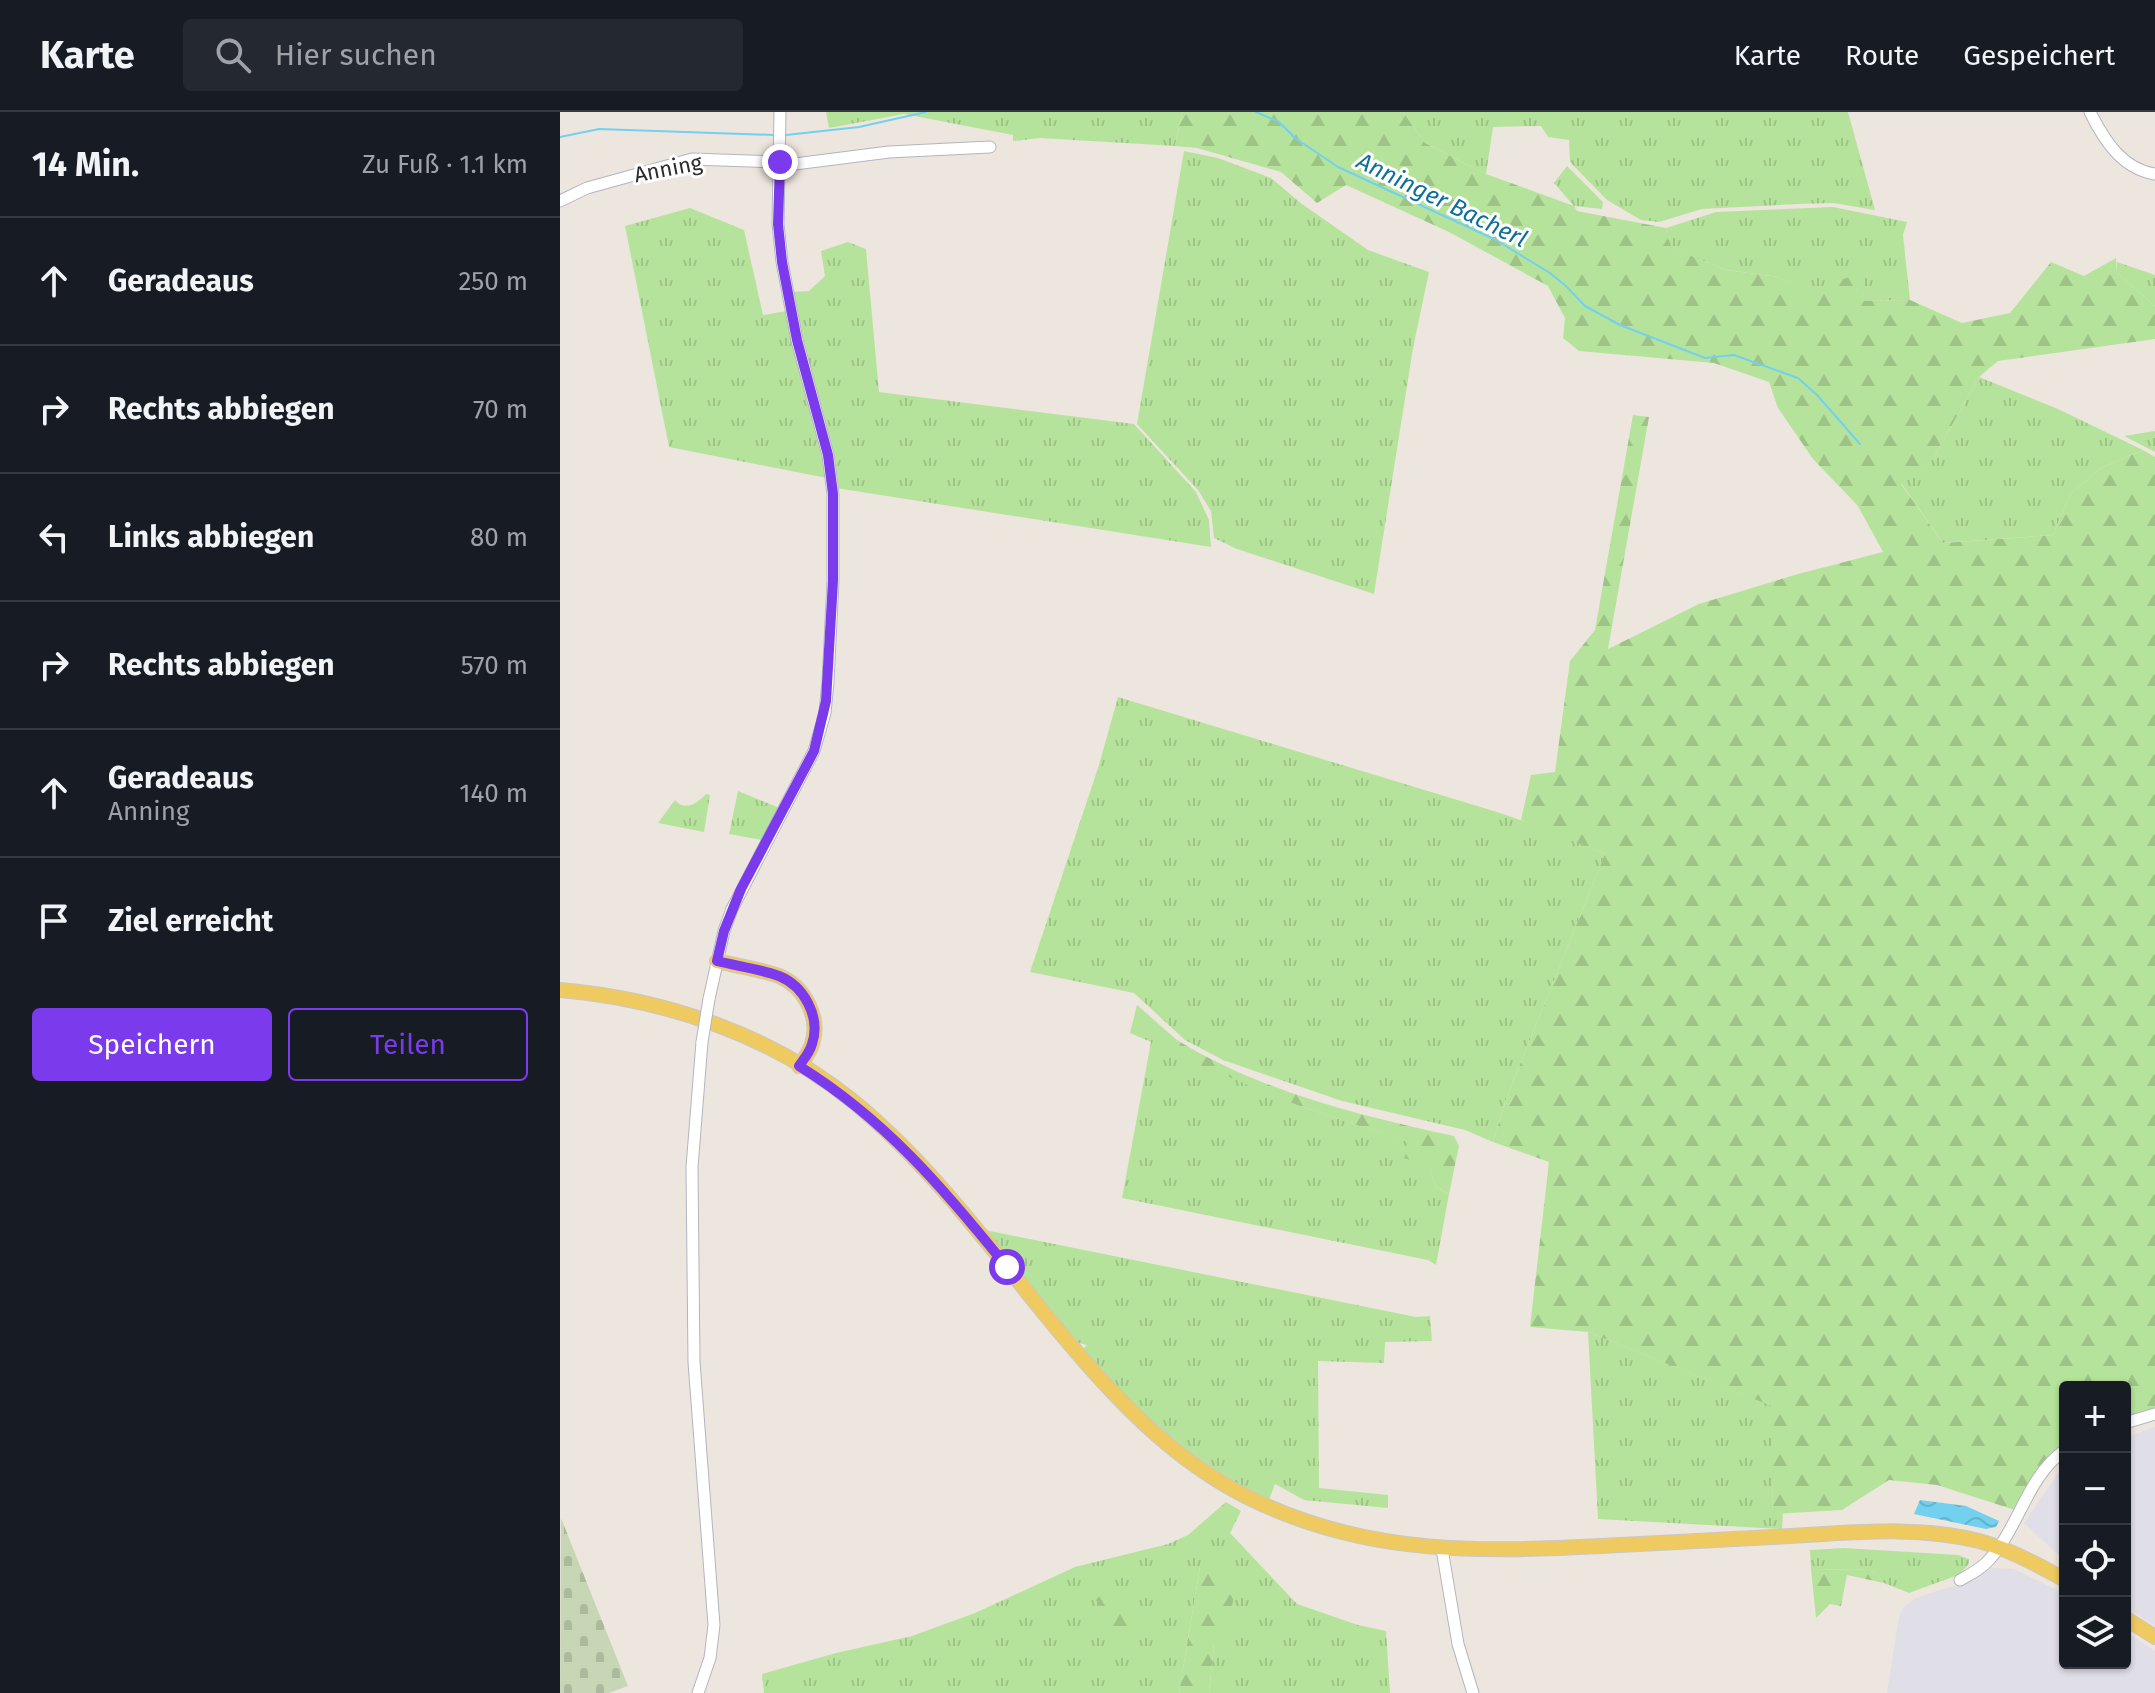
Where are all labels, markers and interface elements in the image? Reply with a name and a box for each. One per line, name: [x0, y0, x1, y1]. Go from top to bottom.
search box: [183, 19, 743, 91]
text: Karte: [40, 32, 135, 78]
icon: search: [211, 33, 255, 77]
text: Hier suchen: [275, 37, 437, 73]
text: Karte: [1734, 39, 1801, 72]
text: Route: [1845, 39, 1919, 72]
text: Gespeichert: [1963, 39, 2115, 72]
text: 14 Min.: [32, 144, 139, 185]
route end: [762, 144, 798, 180]
water label: Anninger Bacherl: [1352, 146, 1532, 253]
text: Zu Fuß · 1.1 km: [362, 149, 528, 180]
street label: Anning: [632, 149, 705, 188]
icon: ahead: [32, 259, 76, 303]
text: Geradeaus: [108, 263, 254, 299]
text: 250 m: [458, 266, 528, 297]
icon: right: [32, 387, 76, 431]
text: Rechts abbiegen: [108, 391, 335, 427]
text: 70 m: [473, 394, 528, 425]
icon: left: [32, 515, 76, 559]
text: Links abbiegen: [108, 519, 314, 555]
text: 80 m: [470, 522, 528, 553]
icon: right: [32, 643, 76, 687]
text: Rechts abbiegen: [108, 647, 335, 683]
text: 570 m: [461, 650, 528, 681]
text: Geradeaus: [108, 760, 254, 796]
icon: ahead: [32, 771, 76, 815]
text: 140 m: [459, 778, 528, 809]
text: Anning: [108, 796, 189, 827]
icon: arrive: [32, 899, 76, 943]
text: Ziel erreicht: [108, 903, 273, 939]
button: Speichern: [32, 1008, 272, 1081]
button: Teilen: [288, 1008, 528, 1081]
route start: [989, 1249, 1025, 1285]
map controls: [2059, 1381, 2131, 1669]
button: +: [2059, 1381, 2131, 1453]
button: −: [2059, 1453, 2131, 1525]
button: locate: [2059, 1525, 2131, 1597]
button: layers: [2059, 1597, 2131, 1669]

